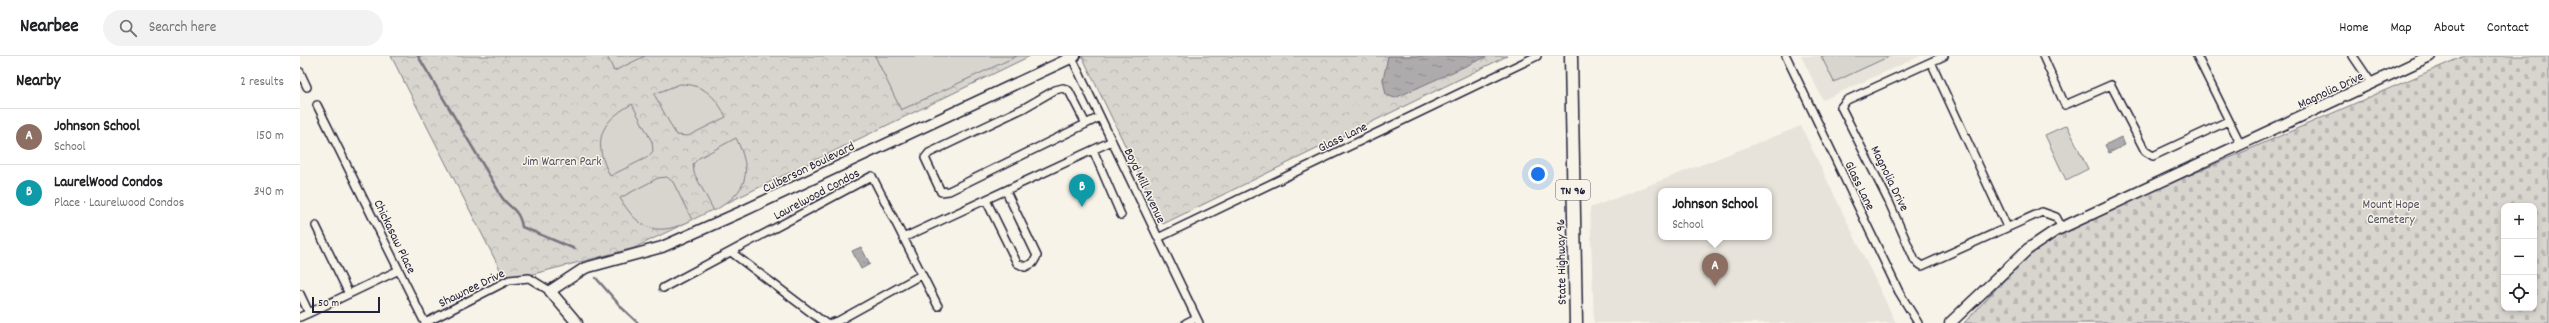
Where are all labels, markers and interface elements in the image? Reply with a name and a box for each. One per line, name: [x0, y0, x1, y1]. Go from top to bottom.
search box: [103, 10, 383, 46]
text: Nearbee: [20, 14, 79, 41]
icon: search: [117, 17, 139, 39]
text: Search here: [149, 17, 216, 39]
text: Home: [2339, 18, 2368, 38]
text: Map: [2390, 18, 2412, 38]
text: About: [2434, 18, 2465, 38]
text: Contact: [2487, 18, 2529, 38]
street label: Magnolia Drive: [2295, 68, 2367, 115]
text: Nearby: [16, 70, 60, 94]
text: 2 results: [240, 73, 284, 92]
text: Johnson School: [54, 116, 140, 138]
street label: Glass Lane: [1315, 118, 1371, 158]
text: A: [25, 127, 33, 146]
text: 150 m: [256, 127, 284, 146]
text: School: [54, 138, 86, 157]
street label: Culberson Boulevard: [760, 138, 858, 199]
street label: Magnolia Drive: [1865, 143, 1913, 215]
street label: Boyd Mill Avenue: [1118, 145, 1170, 227]
park label: Jim Warren Park: [522, 153, 602, 172]
street label: Glass Lane: [1839, 158, 1879, 214]
street label: Laurelwood Condos: [771, 164, 864, 226]
your location: [1528, 164, 1548, 184]
text: LaurelWood Condos: [54, 172, 163, 194]
pin: B: [1069, 174, 1095, 207]
road number: TN 96: [1556, 180, 1590, 200]
text: B: [26, 183, 32, 202]
text: 340 m: [254, 183, 284, 202]
popup: [1658, 188, 1772, 240]
text: Place · Laurelwood Condos: [54, 194, 184, 213]
text: Johnson School: [1672, 194, 1758, 216]
park label: Mount Hope Cemetery: [2363, 196, 2420, 230]
street label: Chickasaw Place: [368, 197, 420, 278]
map controls: [2501, 203, 2537, 311]
button: +: [2501, 203, 2537, 239]
text: School: [1672, 216, 1704, 235]
street label: State Highway 96: [1552, 219, 1573, 305]
button: −: [2501, 239, 2537, 275]
pin: A: [1702, 253, 1728, 286]
street label: Shawnee Drive: [436, 265, 509, 313]
button: locate: [2501, 275, 2537, 311]
scale bar: [312, 295, 380, 314]
text: 50 m: [318, 296, 339, 312]

